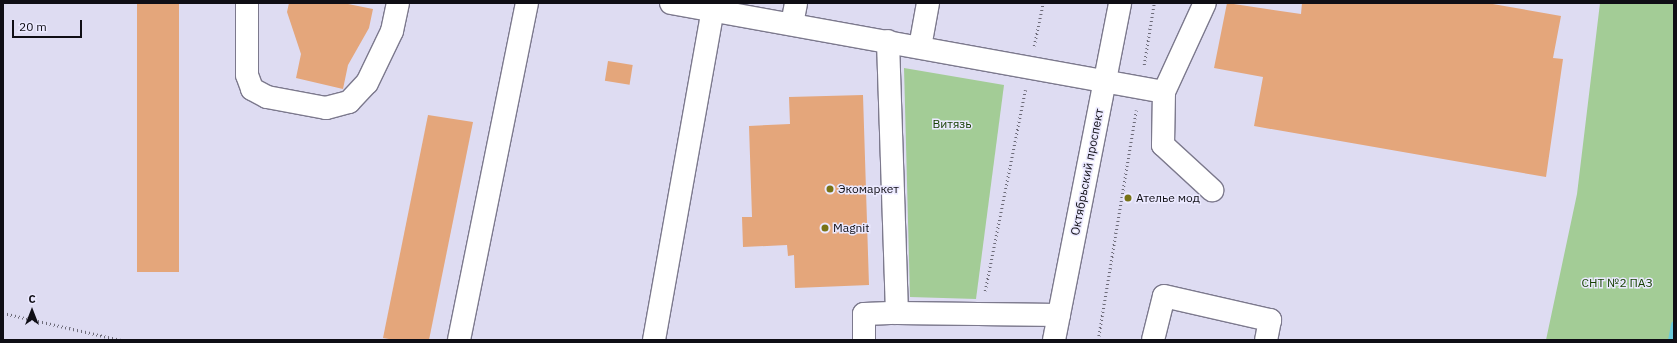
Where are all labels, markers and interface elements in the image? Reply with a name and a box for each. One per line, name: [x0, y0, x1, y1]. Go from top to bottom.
scale bar: [14, 12, 84, 38]
text: 20 m: [19, 19, 47, 34]
street label: Октябрьский проспект: [1068, 107, 1106, 237]
park label: Витязь: [932, 117, 972, 131]
place label: Экомаркет: [838, 182, 899, 196]
marker: Экомаркет: [825, 184, 835, 194]
place label: Ателье мод: [1136, 191, 1200, 205]
marker: Ателье мод: [1123, 193, 1133, 203]
place label: Magnit: [833, 221, 870, 235]
marker: Magnit: [820, 223, 830, 233]
park label: СНТ №2 ПАЗ: [1581, 276, 1653, 290]
north arrow: [12, 291, 52, 331]
text: С: [28, 292, 36, 306]

